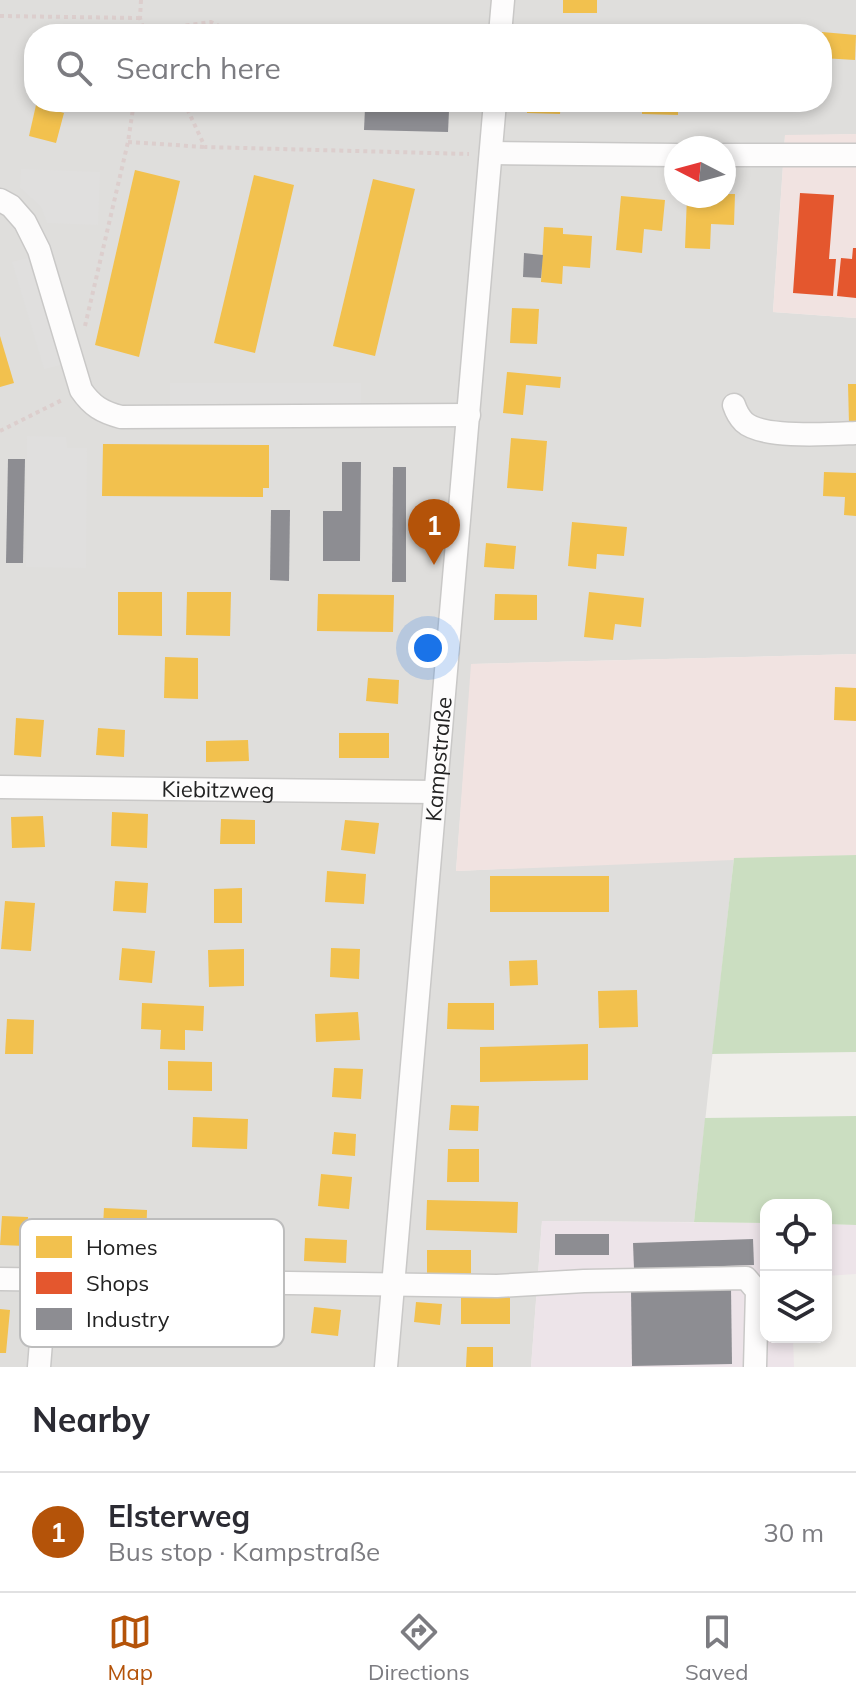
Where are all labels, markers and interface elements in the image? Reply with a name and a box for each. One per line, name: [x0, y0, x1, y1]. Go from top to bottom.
search box: [24, 24, 832, 112]
icon: search: [52, 46, 96, 90]
text: Search here: [116, 49, 281, 87]
north arrow: [664, 136, 736, 208]
pin: 1: [408, 499, 460, 565]
your location: [408, 628, 448, 668]
street label: Kampstraße: [419, 696, 458, 823]
street label: Kiebitzweg: [161, 775, 275, 804]
map controls: [760, 1199, 832, 1343]
button: locate: [760, 1199, 832, 1271]
legend: [20, 1219, 284, 1347]
text: Homes: [86, 1233, 158, 1261]
text: Shops: [86, 1269, 149, 1297]
button: layers: [760, 1271, 832, 1343]
text: Industry: [86, 1305, 170, 1333]
text: Nearby: [32, 1398, 150, 1441]
text: Elsterweg: [108, 1497, 250, 1535]
text: 1: [50, 1516, 66, 1549]
text: 30 m: [763, 1516, 824, 1549]
text: Bus stop · Kampstraße: [108, 1535, 380, 1568]
tab: Map: [108, 1610, 153, 1686]
tab: Directions: [368, 1610, 470, 1686]
tab: Saved: [685, 1610, 748, 1686]

